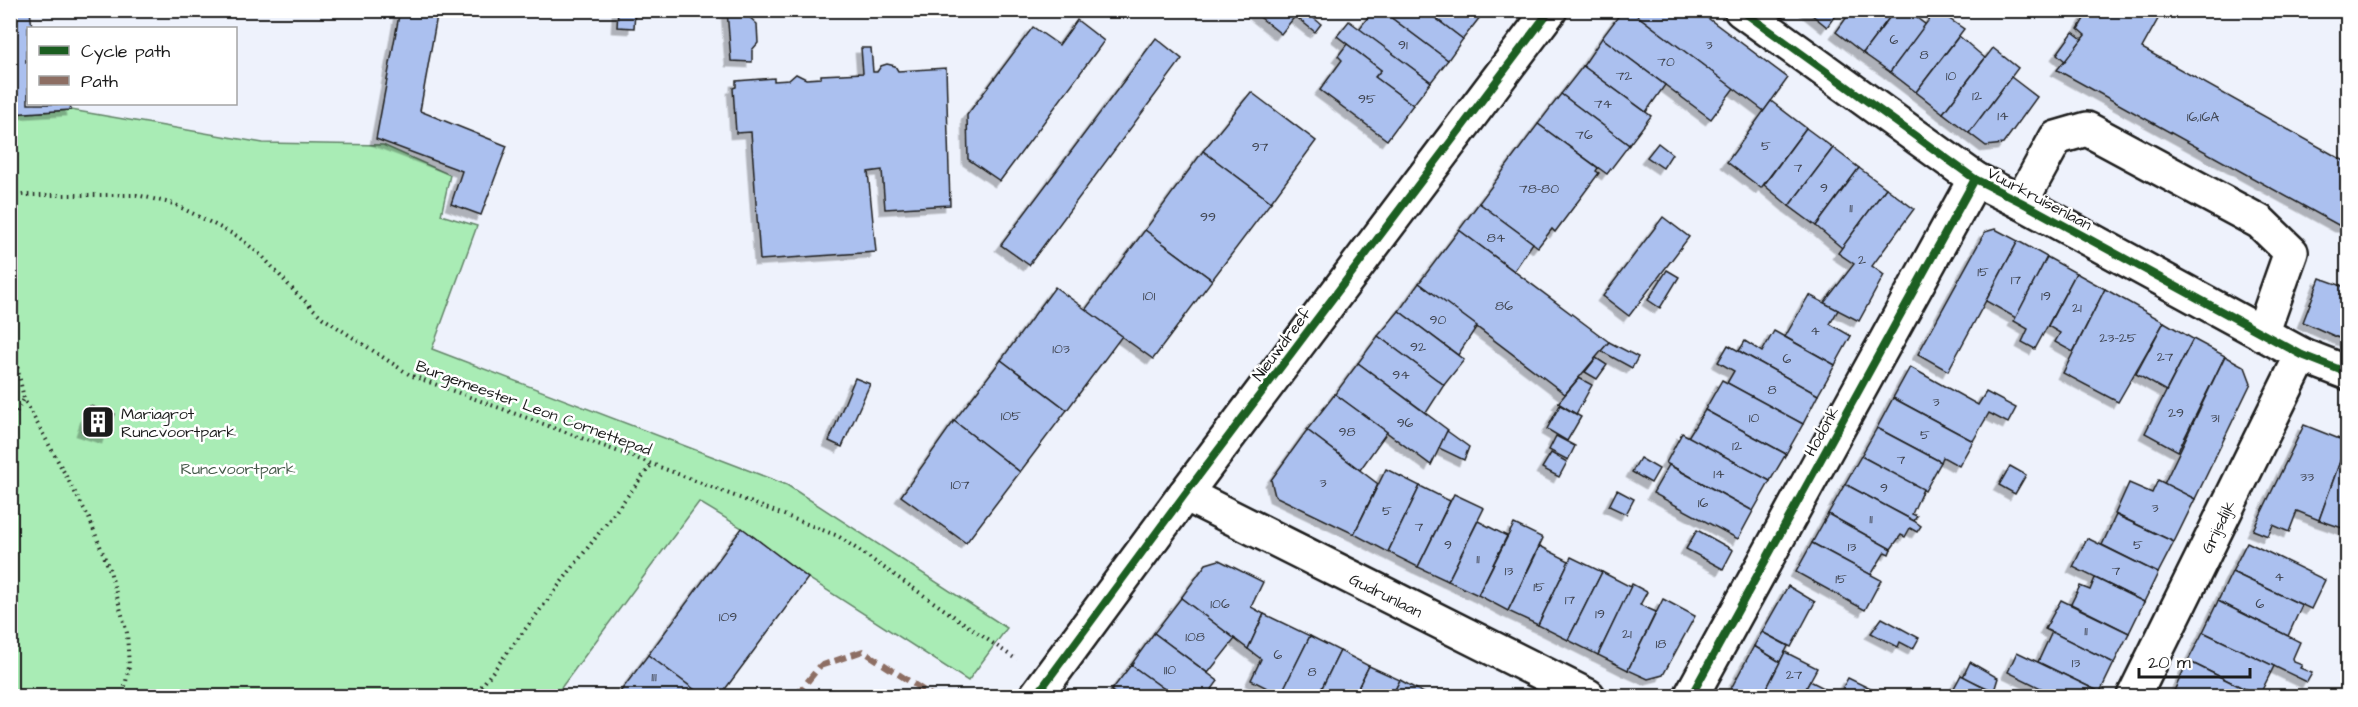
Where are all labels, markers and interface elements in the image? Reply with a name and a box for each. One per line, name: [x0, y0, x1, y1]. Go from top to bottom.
legend: [27, 27, 237, 105]
house number: 6: [1890, 30, 1899, 50]
house number: 91: [1398, 35, 1408, 55]
house number: 3: [1705, 35, 1713, 55]
text: Cycle path: [81, 39, 170, 65]
house number: 8: [1919, 45, 1929, 65]
house number: 70: [1657, 52, 1675, 72]
house number: 72: [1616, 66, 1632, 86]
house number: 10: [1946, 66, 1956, 86]
text: Path: [81, 69, 118, 94]
house number: 12: [1972, 86, 1982, 106]
house number: 95: [1358, 89, 1376, 109]
house number: 74: [1594, 94, 1613, 114]
house number: 14: [1997, 106, 2009, 126]
house number: 16,16A: [2187, 107, 2219, 127]
house number: 76: [1575, 125, 1593, 145]
house number: 5: [1761, 136, 1771, 156]
house number: 97: [1252, 137, 1269, 157]
house number: 7: [1794, 158, 1803, 178]
street label: Vuurkruisenlaan: [1983, 162, 2096, 236]
house number: 9: [1820, 178, 1828, 198]
house number: 78-80: [1519, 179, 1559, 199]
house number: 11: [1849, 198, 1853, 218]
house number: 99: [1200, 207, 1216, 227]
house number: 84: [1487, 228, 1506, 248]
house number: 2: [1858, 250, 1866, 270]
house number: 15: [1977, 262, 1989, 282]
house number: 17: [2011, 270, 2022, 290]
house number: 101: [1143, 286, 1155, 306]
house number: 19: [2041, 286, 2051, 306]
house number: 86: [1495, 296, 1513, 316]
house number: 21: [2072, 298, 2082, 318]
street label: Nieuwdreef: [1247, 303, 1317, 386]
house number: 90: [1430, 310, 1447, 330]
house number: 4: [1810, 321, 1820, 341]
house number: 23-25: [2099, 328, 2137, 348]
house number: 92: [1410, 337, 1426, 357]
house number: 103: [1052, 339, 1070, 359]
house number: 27: [2157, 347, 2174, 367]
house number: 6: [1783, 349, 1792, 369]
street label: Burgemeester Leon Cornettepad: [412, 355, 655, 462]
house number: 94: [1392, 365, 1410, 385]
house number: 8: [1767, 380, 1777, 400]
house number: 3: [1932, 392, 1940, 412]
place label: Mariagrot Runcvoortpark: [121, 403, 236, 443]
street label: Hodonk: [1799, 403, 1845, 460]
house number: 29: [2168, 403, 2184, 423]
building icon: Mariagrot Runcvoortpark: [80, 404, 116, 440]
house number: 105: [1001, 406, 1021, 426]
house number: 10: [1749, 408, 1759, 428]
house number: 31: [2211, 408, 2220, 428]
house number: 96: [1397, 413, 1414, 433]
house number: 98: [1338, 422, 1356, 442]
house number: 5: [1920, 425, 1930, 445]
house number: 12: [1732, 436, 1742, 456]
house number: 7: [1897, 450, 1906, 470]
park label: Runcvoortpark: [181, 458, 296, 480]
house number: 14: [1713, 464, 1725, 484]
house number: 33: [2300, 467, 2314, 487]
house number: 3: [1319, 473, 1327, 493]
house number: 107: [950, 475, 970, 495]
house number: 9: [1880, 478, 1888, 498]
house number: 16: [1698, 493, 1709, 513]
street label: Grijsdijk: [2196, 497, 2241, 557]
house number: 3: [2151, 498, 2159, 518]
house number: 5: [1382, 501, 1392, 521]
house number: 11: [1869, 509, 1873, 529]
house number: 7: [1415, 517, 1424, 537]
house number: 9: [1444, 535, 1452, 555]
house number: 5: [2133, 535, 2143, 555]
house number: 13: [1848, 537, 1856, 557]
house number: 11: [1476, 549, 1480, 569]
house number: 13: [1505, 561, 1513, 581]
house number: 7: [2112, 561, 2121, 581]
house number: 4: [2274, 567, 2284, 587]
street label: Gudrunlaan: [1345, 568, 1426, 623]
house number: 15: [1835, 569, 1847, 589]
house number: 15: [1533, 577, 1545, 597]
house number: 17: [1565, 590, 1576, 610]
house number: 106: [1210, 594, 1230, 614]
house number: 6: [2256, 594, 2265, 614]
house number: 19: [1595, 604, 1605, 624]
house number: 109: [719, 607, 737, 627]
house number: 11: [2084, 621, 2088, 641]
house number: 21: [1622, 624, 1632, 644]
house number: 108: [1185, 627, 1205, 647]
house number: 18: [1656, 634, 1666, 654]
scale bar: [2139, 641, 2250, 679]
house number: 6: [1274, 645, 1283, 665]
text: 20 m: [2148, 650, 2191, 675]
house number: 13: [2072, 653, 2080, 673]
house number: 110: [1164, 660, 1176, 680]
house number: 8: [1307, 662, 1317, 682]
house number: 27: [1786, 665, 1803, 685]
house number: 111: [651, 667, 657, 687]

